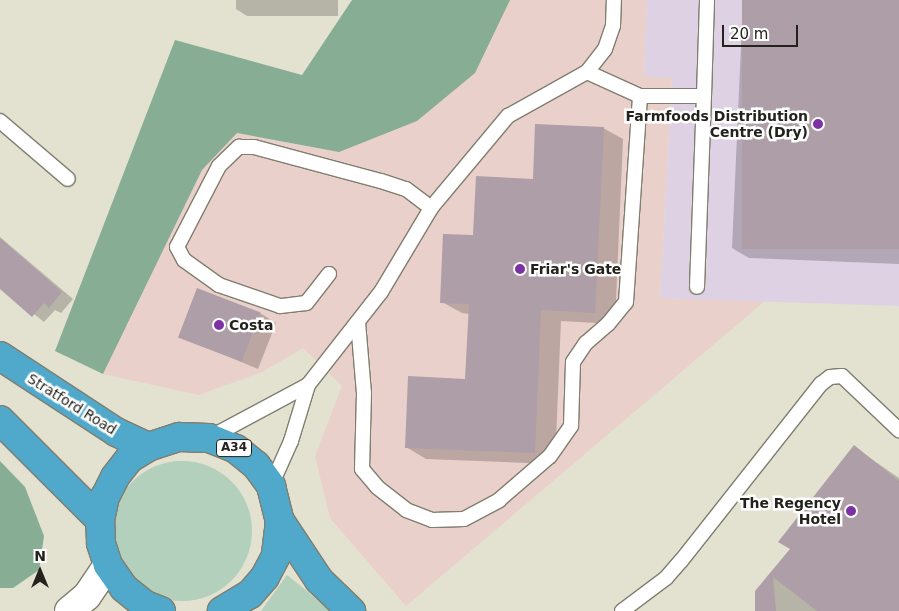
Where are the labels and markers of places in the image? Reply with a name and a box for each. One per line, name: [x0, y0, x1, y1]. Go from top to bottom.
place label: Farmfoods Distribution Centre (Dry): [626, 108, 808, 140]
marker: Farmfoods Distribution Centre (Dry): [812, 118, 824, 130]
place label: Friar's Gate: [530, 261, 621, 277]
marker: Friar's Gate: [514, 263, 526, 275]
place label: Costa: [229, 317, 273, 333]
marker: Costa: [213, 319, 225, 331]
place label: The Regency Hotel: [740, 495, 841, 528]
marker: The Regency Hotel: [845, 505, 857, 517]

